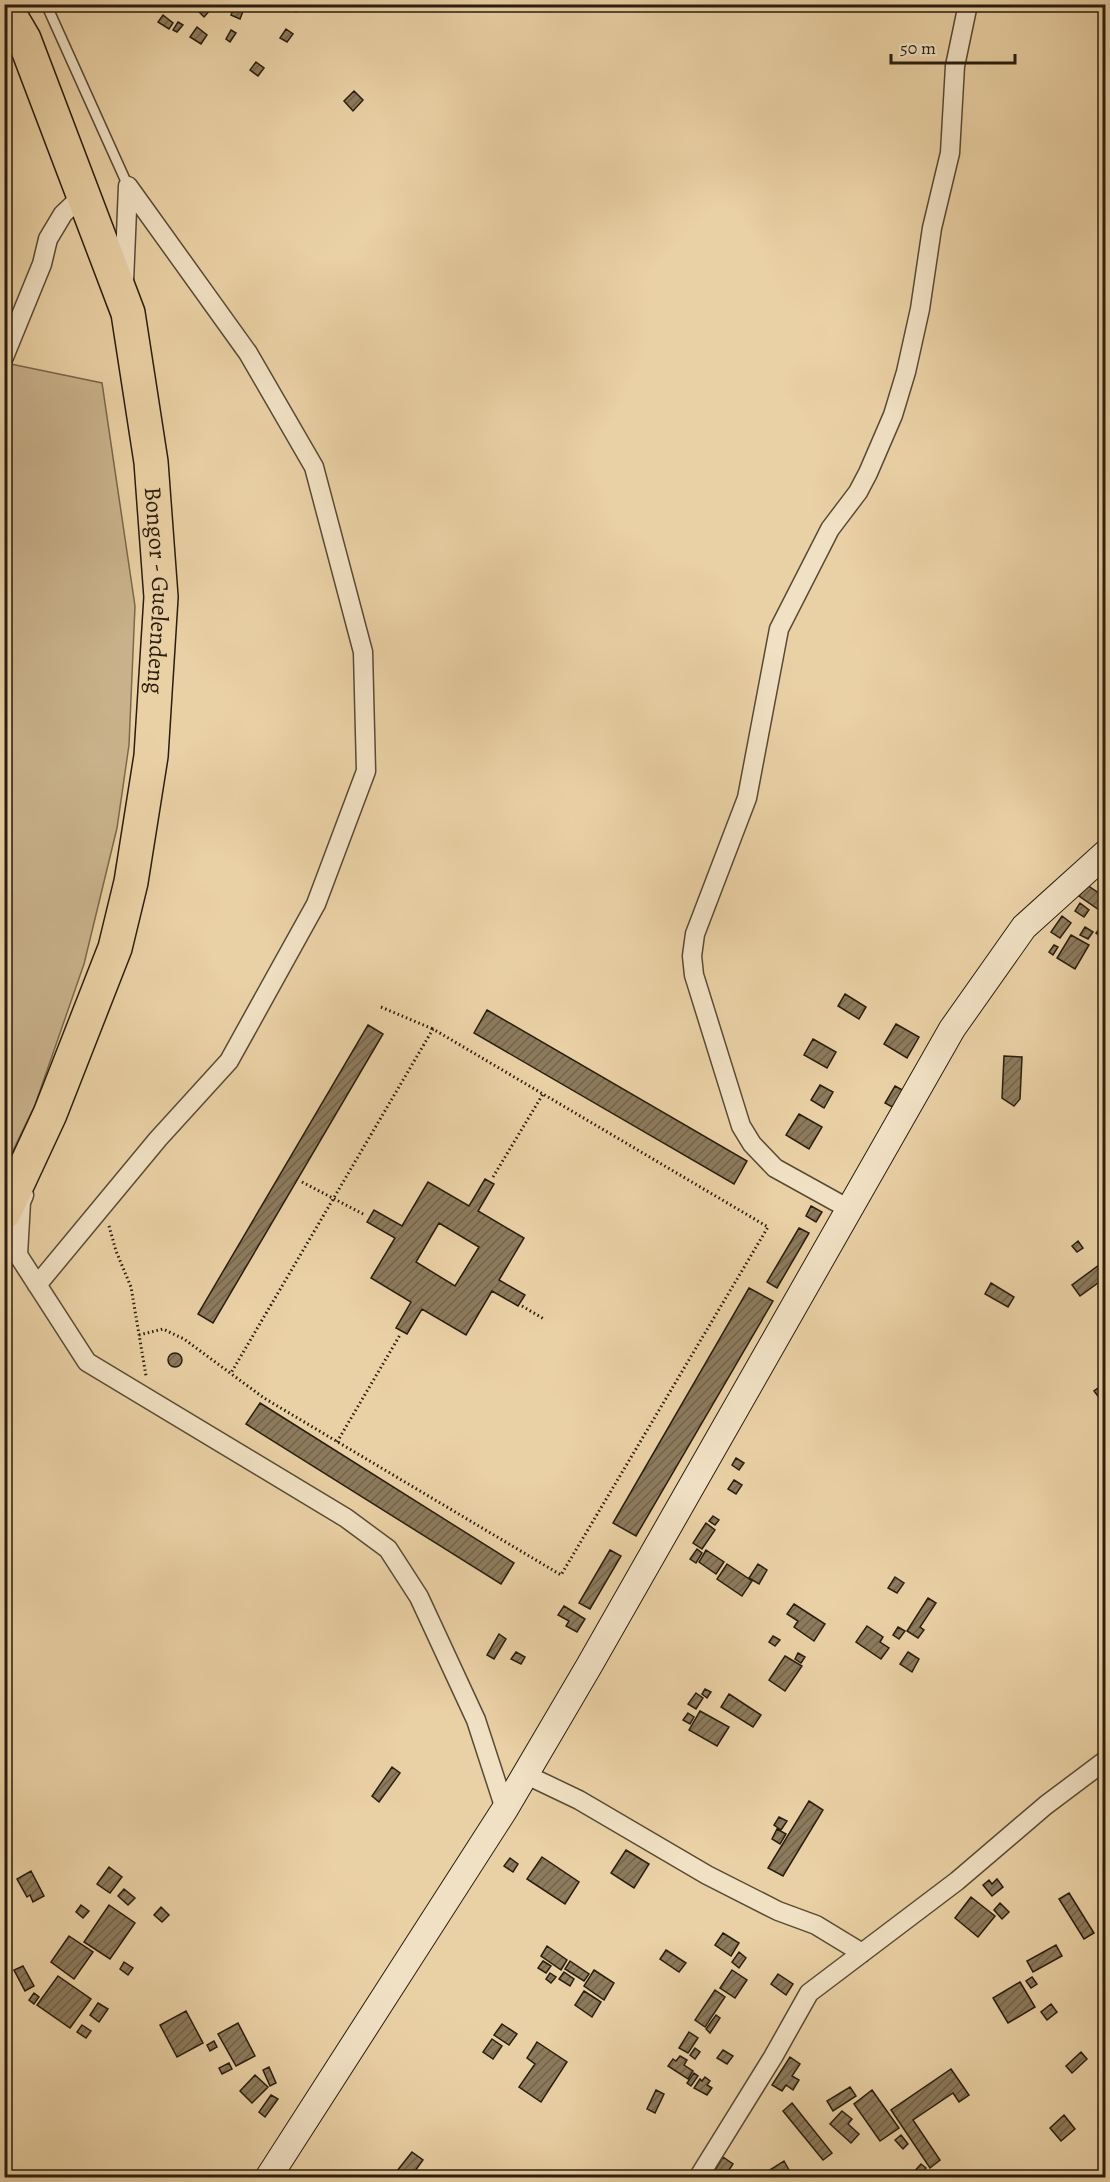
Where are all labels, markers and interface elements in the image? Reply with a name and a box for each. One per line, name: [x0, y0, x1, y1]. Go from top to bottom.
scale bar: [891, 27, 1016, 65]
text: 50 m: [900, 36, 936, 60]
street label: Bongor - Guelendeng: [137, 485, 177, 695]

